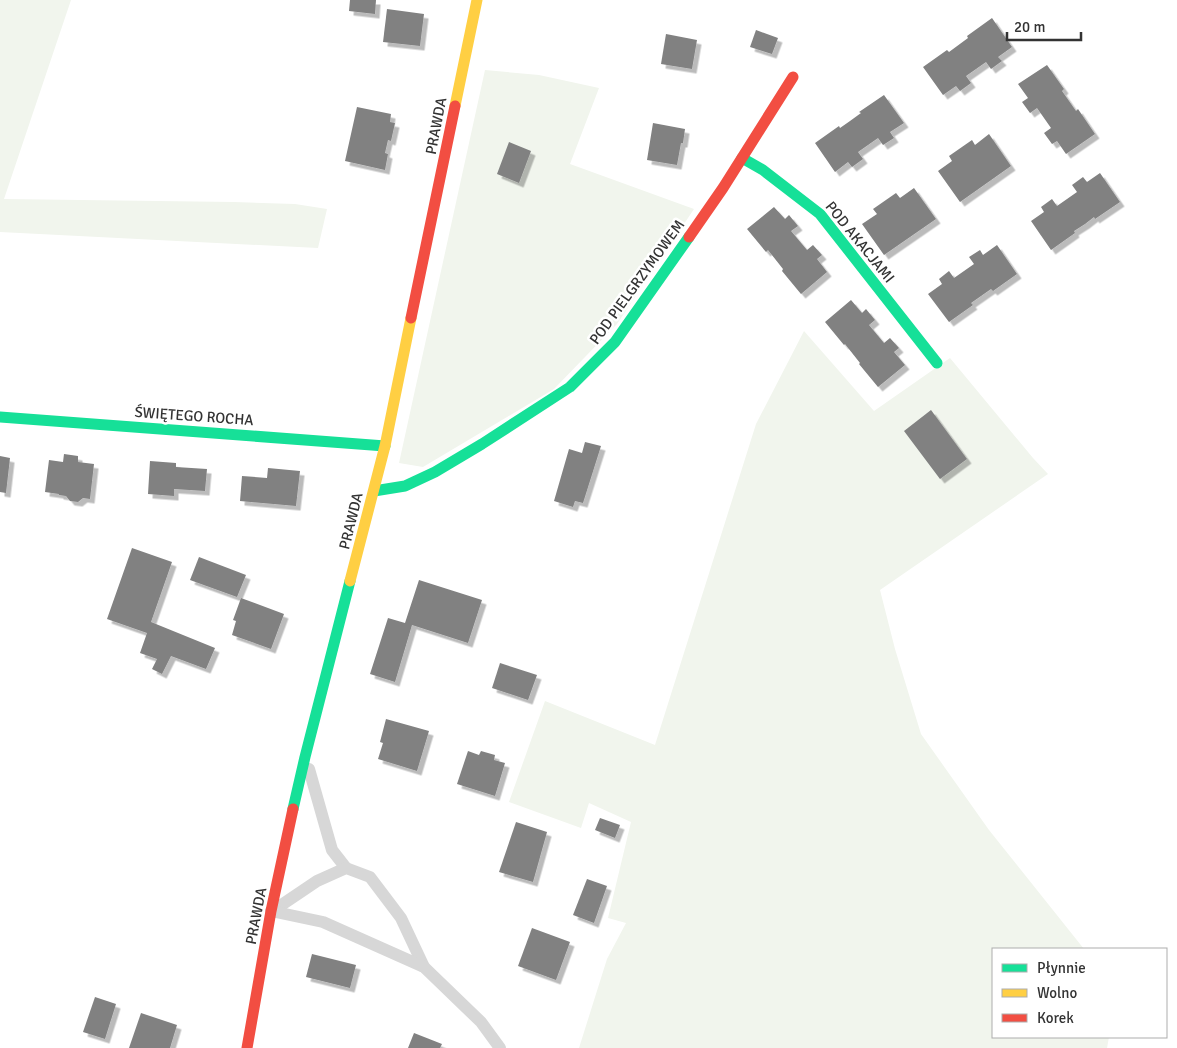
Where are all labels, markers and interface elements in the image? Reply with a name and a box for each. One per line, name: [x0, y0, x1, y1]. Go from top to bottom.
scale bar: [1007, 10, 1081, 42]
text: 20 m: [1014, 18, 1045, 36]
street label: PRAWDA: [422, 96, 450, 156]
street label: POD AKACJAMI: [822, 198, 898, 286]
street label: POD PIELGRZYMOWEM: [586, 216, 688, 348]
street label: ŚWIĘTEGO ROCHA: [134, 402, 254, 429]
street label: PRAWDA: [335, 491, 367, 551]
street label: PRAWDA: [242, 886, 270, 946]
legend: [992, 948, 1167, 1038]
text: Płynnie: [1037, 959, 1086, 977]
text: Wolno: [1037, 984, 1078, 1002]
text: Korek: [1037, 1009, 1074, 1027]

